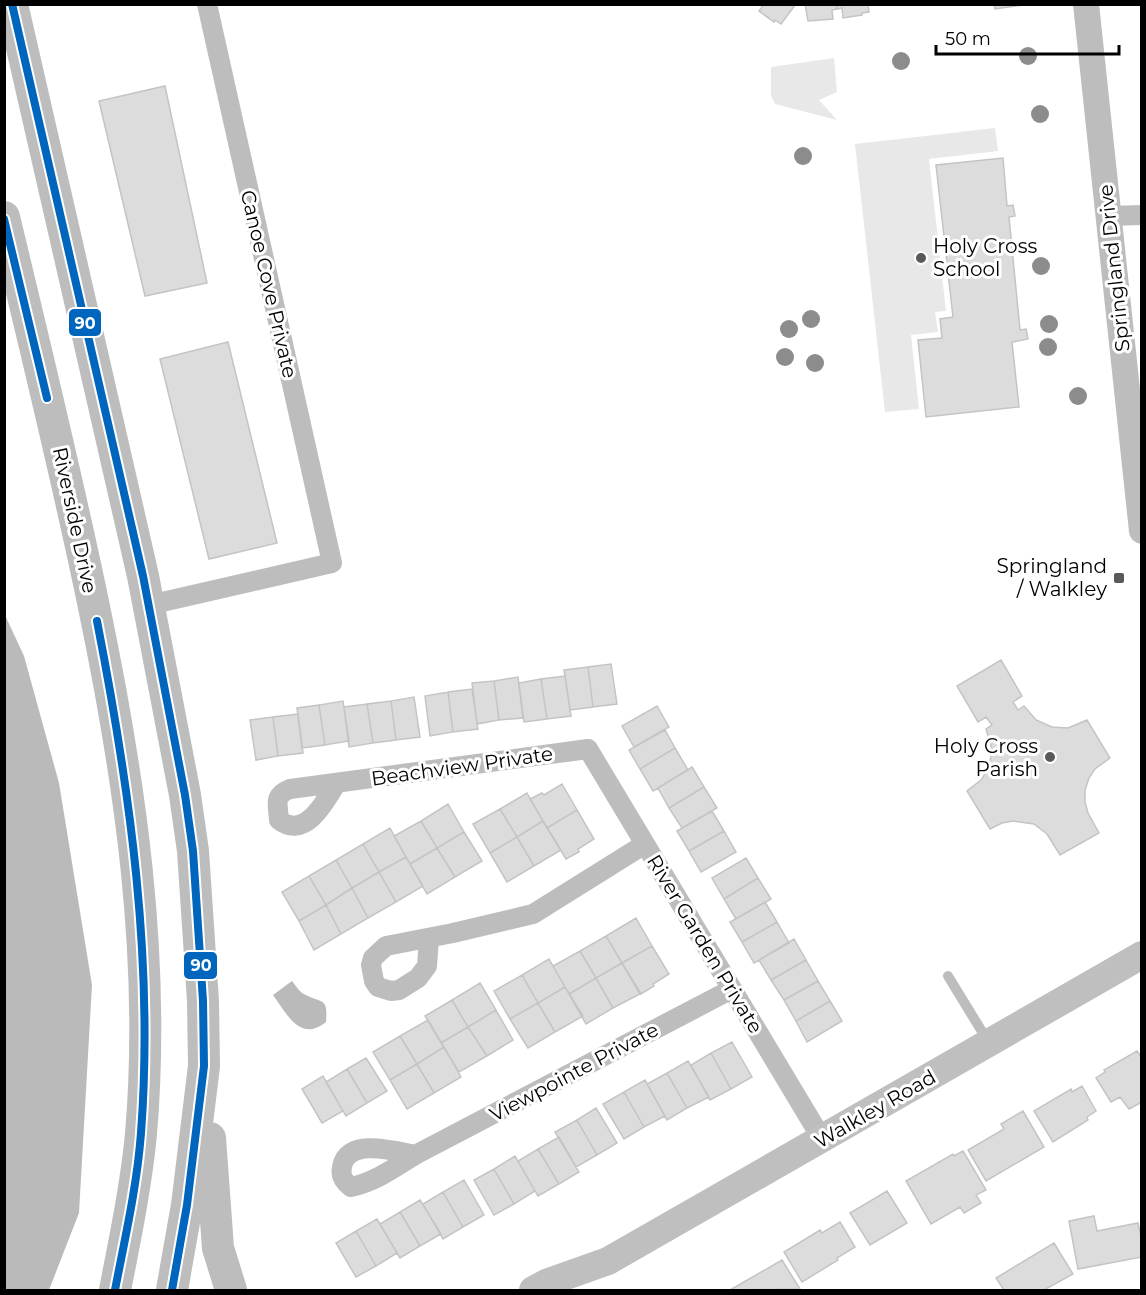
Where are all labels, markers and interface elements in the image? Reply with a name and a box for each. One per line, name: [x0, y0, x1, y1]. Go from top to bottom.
scale bar: [936, 18, 1119, 56]
text: 50 m: [945, 28, 991, 50]
street label: Springland Drive: [1093, 183, 1135, 353]
street label: Canoe Cove Private: [236, 188, 302, 380]
place label: Holy Cross School: [933, 234, 1037, 281]
marker: Holy Cross School: [914, 251, 928, 265]
line badge: 90: [68, 308, 102, 337]
text: 90: [74, 314, 96, 333]
street label: Riverside Drive: [48, 445, 102, 595]
place label: Springland / Walkley: [996, 554, 1107, 601]
marker: Springland / Walkley: [1112, 571, 1126, 585]
place label: Holy Cross Parish: [934, 734, 1038, 781]
street label: Beachview Private: [370, 741, 554, 791]
marker: Holy Cross Parish: [1043, 750, 1057, 764]
street label: River Garden Private: [642, 850, 768, 1038]
line badge: 90: [183, 951, 218, 980]
text: 90: [190, 956, 212, 975]
street label: Viewpointe Private: [485, 1017, 663, 1127]
street label: Walkley Road: [810, 1065, 940, 1153]

